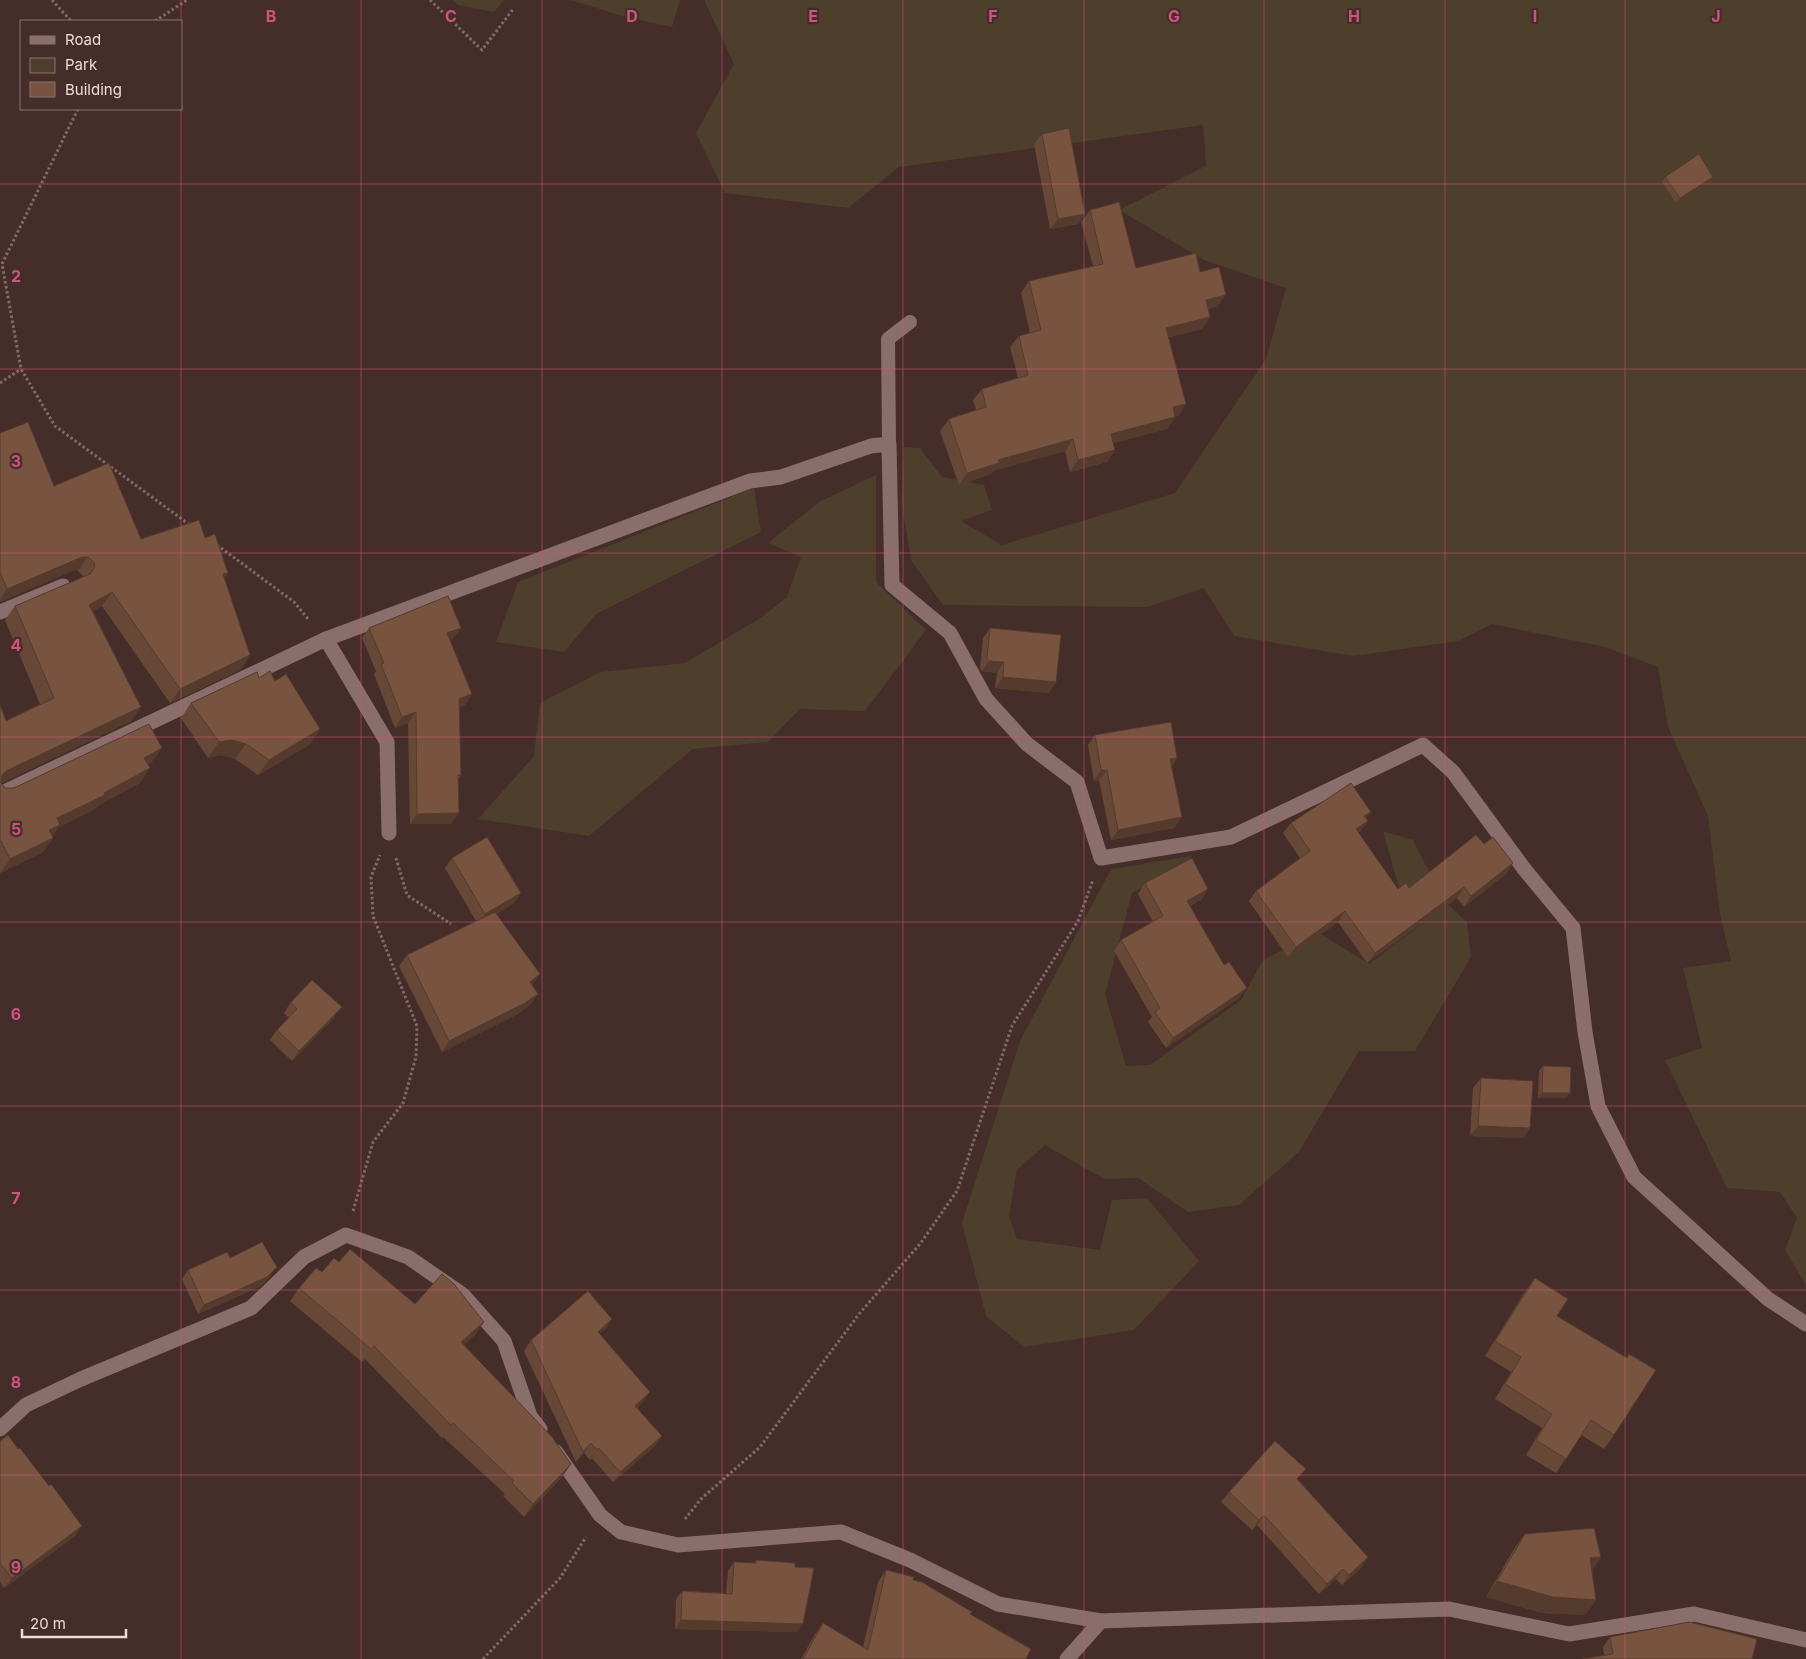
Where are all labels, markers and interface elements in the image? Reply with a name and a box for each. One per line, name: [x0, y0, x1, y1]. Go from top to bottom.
text: B: [266, 6, 276, 26]
text: C: [445, 6, 457, 26]
text: D: [626, 6, 638, 26]
text: E: [808, 6, 818, 26]
text: F: [988, 6, 998, 26]
text: G: [1168, 6, 1180, 26]
text: H: [1348, 6, 1360, 26]
text: I: [1533, 6, 1537, 26]
text: J: [1711, 6, 1721, 26]
legend: [20, 20, 182, 110]
text: Road: [65, 30, 101, 49]
text: Park: [65, 55, 98, 74]
text: Building: [65, 80, 122, 99]
text: 2: [11, 266, 21, 286]
text: 3: [11, 451, 21, 471]
text: 4: [11, 635, 22, 655]
text: 5: [11, 819, 21, 839]
text: 6: [11, 1004, 21, 1024]
text: 7: [11, 1188, 21, 1208]
text: 8: [11, 1372, 21, 1392]
text: 9: [11, 1557, 21, 1577]
scale bar: [22, 1606, 126, 1638]
text: 20 m: [30, 1614, 66, 1633]

